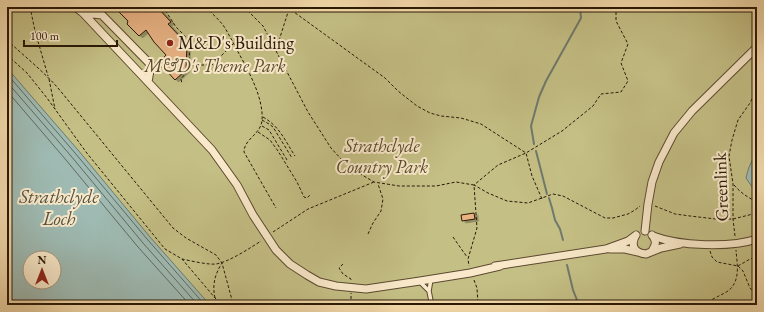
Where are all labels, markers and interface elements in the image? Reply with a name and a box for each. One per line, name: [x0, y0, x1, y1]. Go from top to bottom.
scale bar: [24, 22, 117, 48]
text: 100 m: [30, 28, 60, 44]
place label: M&D's Building: [178, 31, 294, 54]
marker: M&D's Building: [165, 38, 175, 48]
park label: M&D's Theme Park: [143, 54, 286, 77]
park label: Strathclyde Country Park: [336, 134, 428, 179]
street label: Greenlink: [708, 151, 733, 222]
water label: Strathclyde Loch: [18, 184, 99, 231]
north arrow: [22, 250, 62, 290]
text: N: [38, 253, 47, 267]

